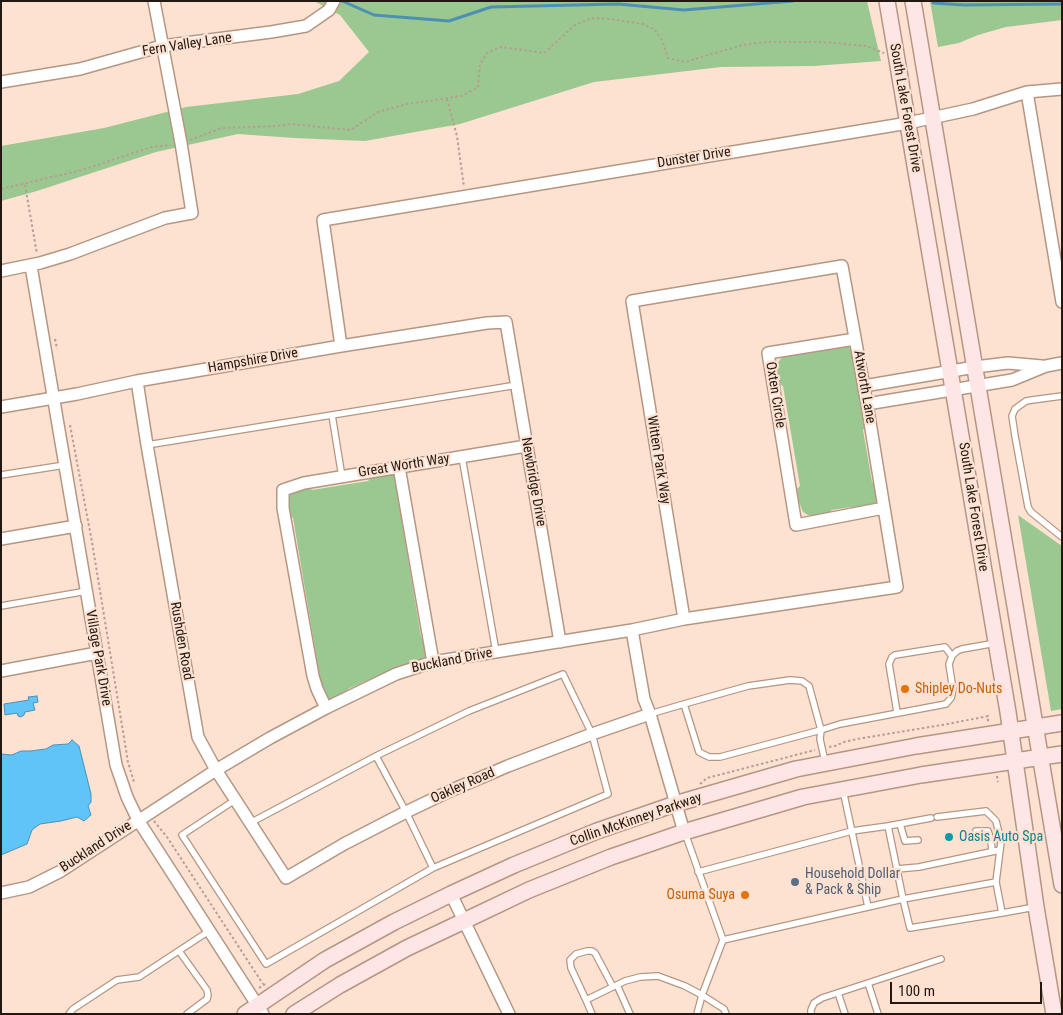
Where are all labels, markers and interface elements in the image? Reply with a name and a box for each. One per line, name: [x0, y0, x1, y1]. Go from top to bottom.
street label: Fern Valley Lane: [141, 30, 233, 60]
street label: South Lake Forest Drive: [885, 42, 925, 174]
street label: Dunster Drive: [656, 144, 732, 172]
street label: Hampshire Drive: [207, 345, 299, 377]
street label: Atworth Lane: [849, 349, 879, 425]
street label: Oxten Circle: [761, 361, 789, 429]
street label: Witten Park Way: [643, 414, 673, 506]
street label: Newbridge Drive: [517, 436, 549, 528]
street label: South Lake Forest Drive: [954, 441, 992, 573]
street label: Great Worth Way: [357, 450, 451, 482]
street label: Rushden Road: [166, 601, 196, 681]
street label: Village Park Drive: [81, 609, 115, 707]
street label: Buckland Drive: [410, 645, 494, 677]
place label: Shipley Do-Nuts: [915, 681, 1002, 697]
marker: Shipley Do-Nuts: [899, 683, 911, 695]
street label: Oakley Road: [428, 764, 498, 808]
street label: Collin McKinney Parkway: [568, 790, 704, 850]
street label: Buckland Drive: [57, 818, 135, 876]
place label: Oasis Auto Spa: [959, 829, 1043, 845]
marker: Oasis Auto Spa: [943, 831, 955, 843]
place label: Household Dollar & Pack & Ship: [805, 866, 900, 899]
marker: Household Dollar & Pack & Ship: [789, 876, 801, 888]
place label: Osuma Suya: [667, 887, 735, 903]
marker: Osuma Suya: [739, 889, 751, 901]
scale bar: [893, 972, 1046, 1004]
text: 100 m: [898, 982, 935, 1000]

